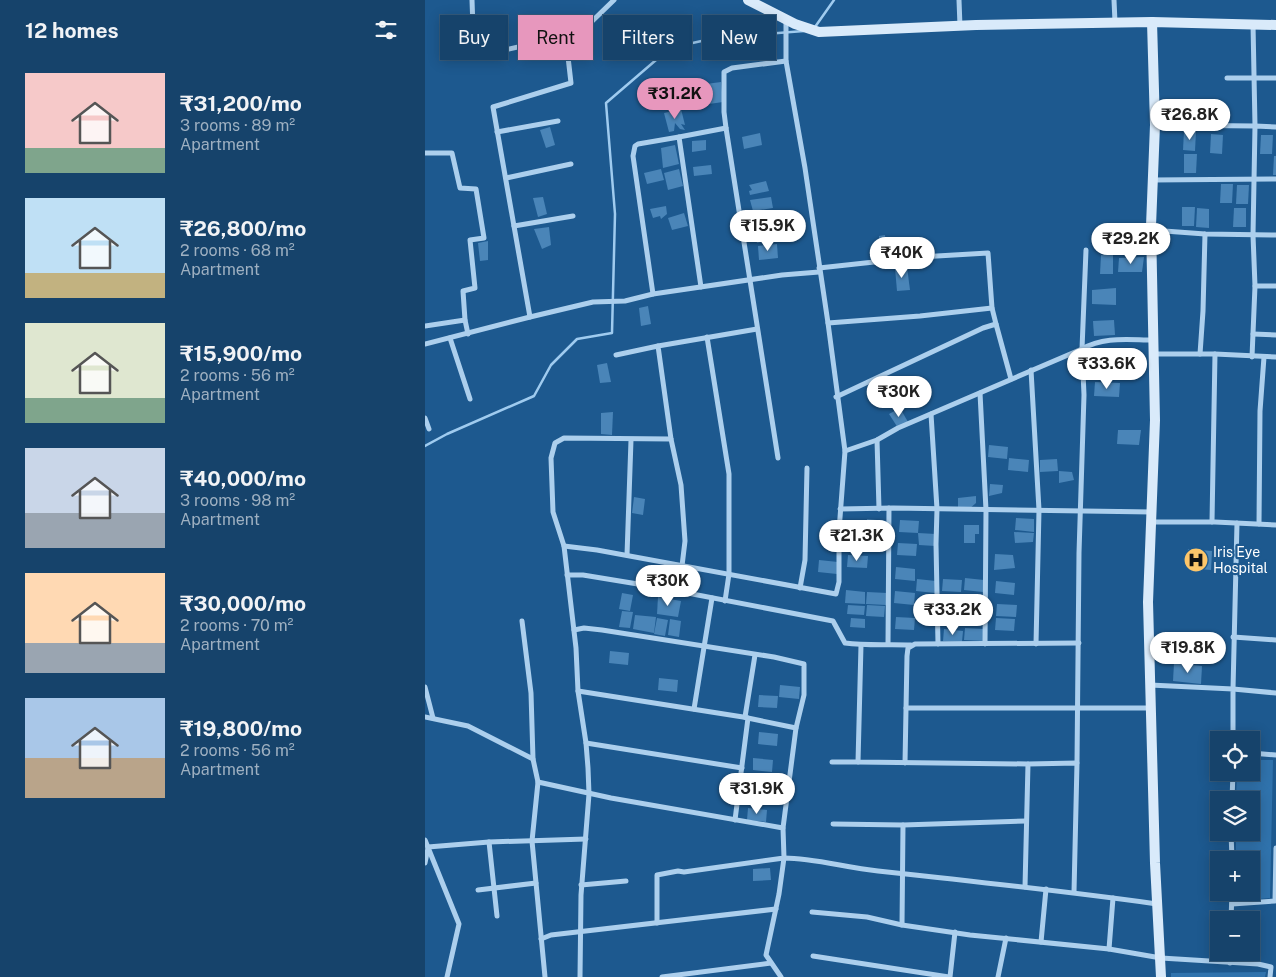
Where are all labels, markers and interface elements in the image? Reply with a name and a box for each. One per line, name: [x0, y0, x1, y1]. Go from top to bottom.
chip: Buy: [440, 15, 508, 60]
chip: Rent: [518, 15, 593, 60]
chip: Filters: [603, 15, 692, 60]
chip: New: [702, 15, 776, 60]
icon: filters: [372, 16, 400, 44]
text: 12 homes: [25, 18, 119, 43]
pin: ₹31.2K: [634, 78, 716, 120]
text: ₹31.2K: [648, 84, 702, 103]
text: ₹31,200/mo: [180, 91, 302, 116]
icon: home: [65, 93, 125, 153]
pin: ₹26.8K: [1149, 98, 1231, 141]
text: ₹26.8K: [1161, 105, 1219, 124]
text: 3 rooms · 89 m²: [180, 116, 295, 135]
text: Apartment: [180, 135, 260, 154]
pin: ₹15.9K: [727, 210, 809, 252]
text: ₹26,800/mo: [180, 216, 306, 241]
text: ₹15.9K: [741, 216, 795, 235]
icon: home: [65, 218, 125, 278]
pin: ₹29.2K: [1090, 222, 1172, 265]
text: ₹29.2K: [1102, 229, 1160, 248]
pin: ₹40K: [872, 236, 932, 279]
text: 2 rooms · 68 m²: [180, 241, 295, 260]
text: ₹40K: [881, 243, 923, 262]
text: Apartment: [180, 260, 260, 279]
text: ₹15,900/mo: [180, 341, 302, 366]
icon: home: [65, 343, 125, 403]
pin: ₹33.6K: [1066, 348, 1148, 390]
text: ₹33.6K: [1078, 354, 1136, 373]
text: 2 rooms · 56 m²: [180, 366, 295, 385]
pin: ₹30K: [869, 376, 929, 418]
text: ₹30K: [878, 382, 920, 401]
text: Apartment: [180, 385, 260, 404]
text: ₹40,000/mo: [180, 466, 306, 491]
icon: home: [65, 468, 125, 528]
text: 3 rooms · 98 m²: [180, 491, 295, 510]
text: Apartment: [180, 510, 260, 529]
pin: ₹21.3K: [816, 520, 898, 562]
text: ₹21.3K: [830, 526, 884, 545]
place label: Iris Eye Hospital: [1213, 544, 1268, 576]
hospital icon: Iris Eye Hospital: [1183, 547, 1209, 573]
pin: ₹30K: [638, 564, 698, 607]
text: ₹30K: [647, 571, 689, 590]
text: ₹30,000/mo: [180, 591, 306, 616]
icon: home: [65, 593, 125, 653]
pin: ₹33.2K: [912, 594, 994, 636]
text: ₹33.2K: [924, 600, 982, 619]
text: 2 rooms · 70 m²: [180, 616, 293, 635]
pin: ₹19.8K: [1147, 632, 1229, 674]
text: Apartment: [180, 635, 260, 654]
text: ₹19.8K: [1161, 638, 1215, 657]
text: ₹19,800/mo: [180, 716, 302, 741]
icon: home: [65, 718, 125, 778]
map controls: [1210, 731, 1260, 961]
button: locate: [1210, 731, 1260, 781]
text: 2 rooms · 56 m²: [180, 741, 295, 760]
text: Apartment: [180, 760, 260, 779]
pin: ₹31.9K: [716, 772, 798, 815]
text: ₹31.9K: [730, 779, 784, 798]
button: layers: [1210, 791, 1260, 841]
button: +: [1210, 851, 1260, 901]
button: −: [1210, 911, 1260, 961]

